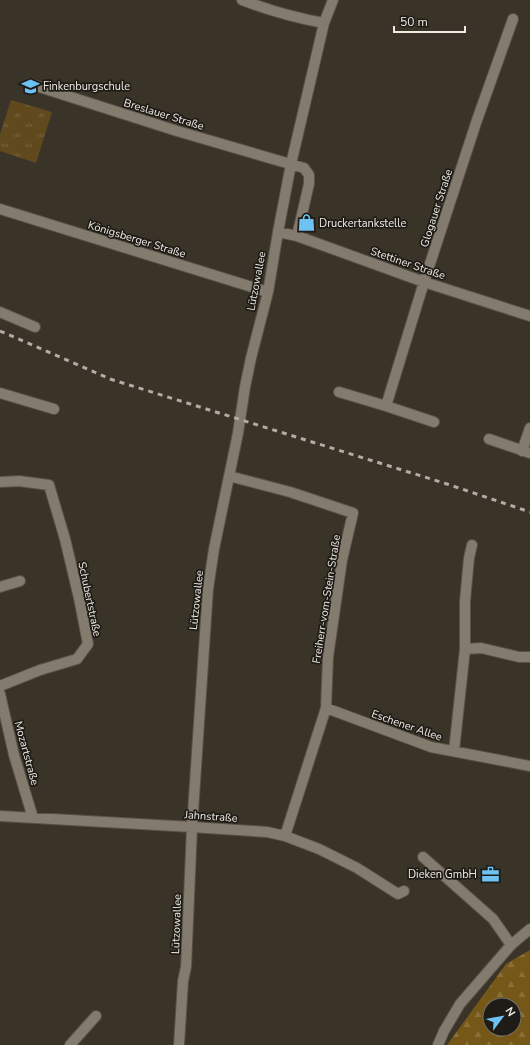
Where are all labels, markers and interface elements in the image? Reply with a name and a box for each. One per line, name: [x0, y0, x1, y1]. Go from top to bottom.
scale bar: [394, 8, 465, 34]
text: 50 m: [400, 14, 428, 30]
school or university icon: Finkenburgschule: [20, 76, 40, 96]
place label: Finkenburgschule: [43, 79, 130, 94]
street label: Breslauer Straße: [122, 95, 206, 134]
street label: Glogauer Straße: [417, 167, 456, 249]
shop icon: Druckertankstelle: [296, 213, 316, 233]
place label: Druckertankstelle: [319, 216, 406, 231]
street label: Königsberger Straße: [86, 217, 188, 262]
street label: Stettiner Straße: [368, 244, 447, 283]
street label: Lützowallee: [243, 250, 270, 312]
street label: Freiherr-vom-Stein-Straße: [309, 533, 344, 665]
street label: Schubertstraße: [74, 560, 105, 638]
street label: Lützowallee: [186, 569, 207, 631]
street label: Eschener Allee: [369, 706, 444, 745]
street label: Mozartstraße: [11, 719, 42, 787]
street label: Jahnstraße: [183, 807, 238, 826]
office icon: Dieken GmbH: [480, 864, 500, 884]
place label: Dieken GmbH: [408, 867, 477, 882]
street label: Lützowallee: [168, 894, 185, 954]
north arrow: [482, 997, 522, 1037]
text: N: [502, 1004, 519, 1019]

